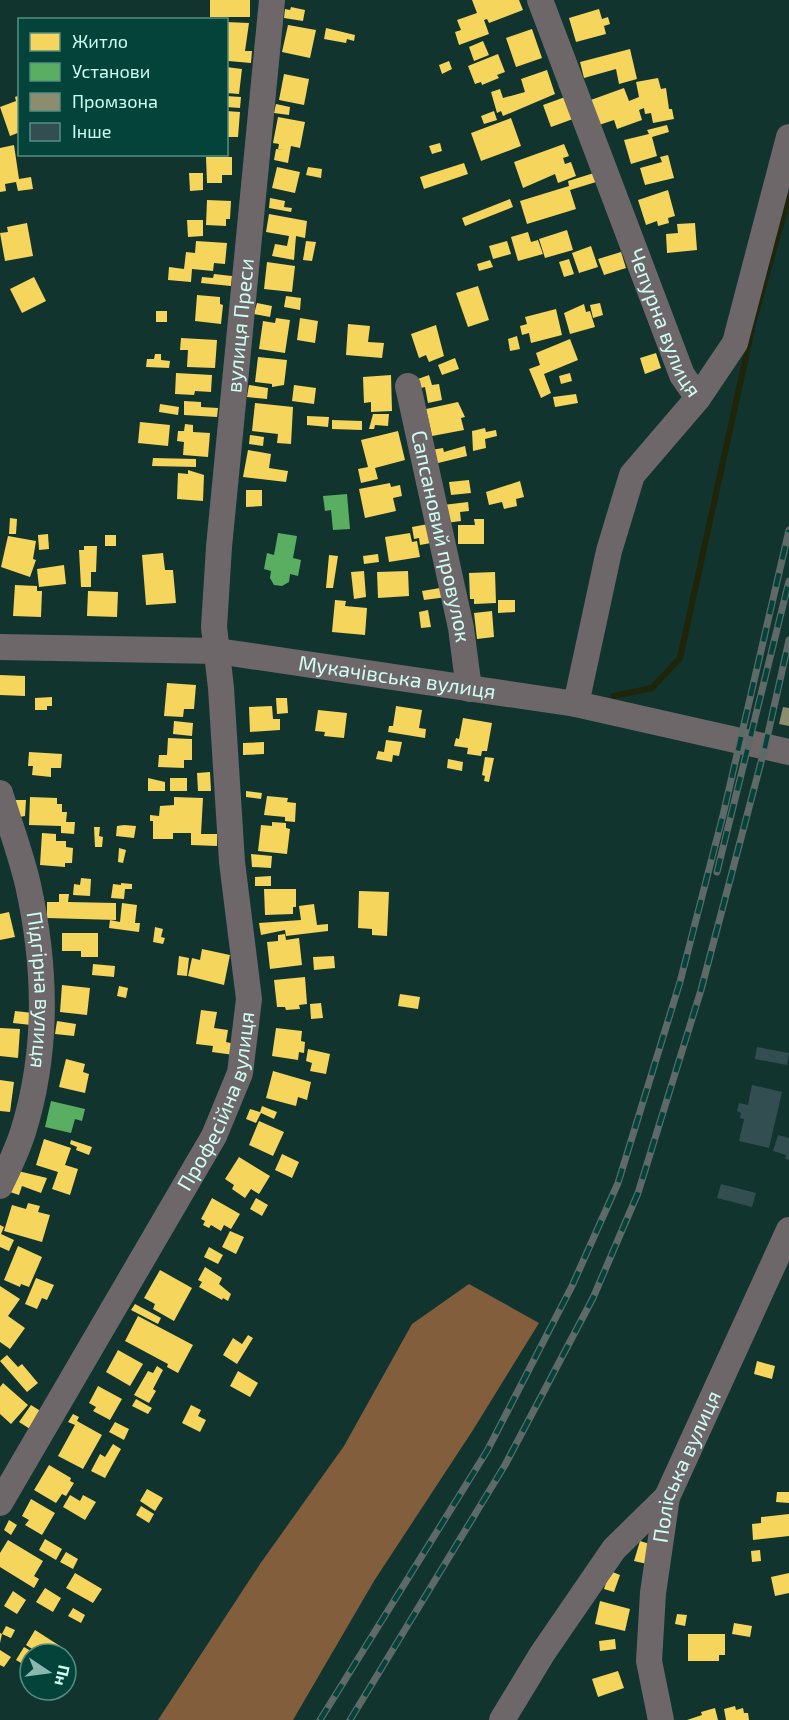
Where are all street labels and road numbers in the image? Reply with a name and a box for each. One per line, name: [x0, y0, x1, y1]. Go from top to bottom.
street label: Чепурна вулиця: [624, 244, 707, 401]
street label: вулиця Преси: [220, 257, 258, 394]
street label: Сапсановий провулок: [407, 428, 477, 644]
street label: Мукачівська вулиця: [297, 649, 498, 703]
street label: Підгірна вулиця: [22, 909, 56, 1070]
street label: Професійна вулиця: [171, 1010, 258, 1195]
street label: Поліська вулиця: [646, 1386, 725, 1544]

